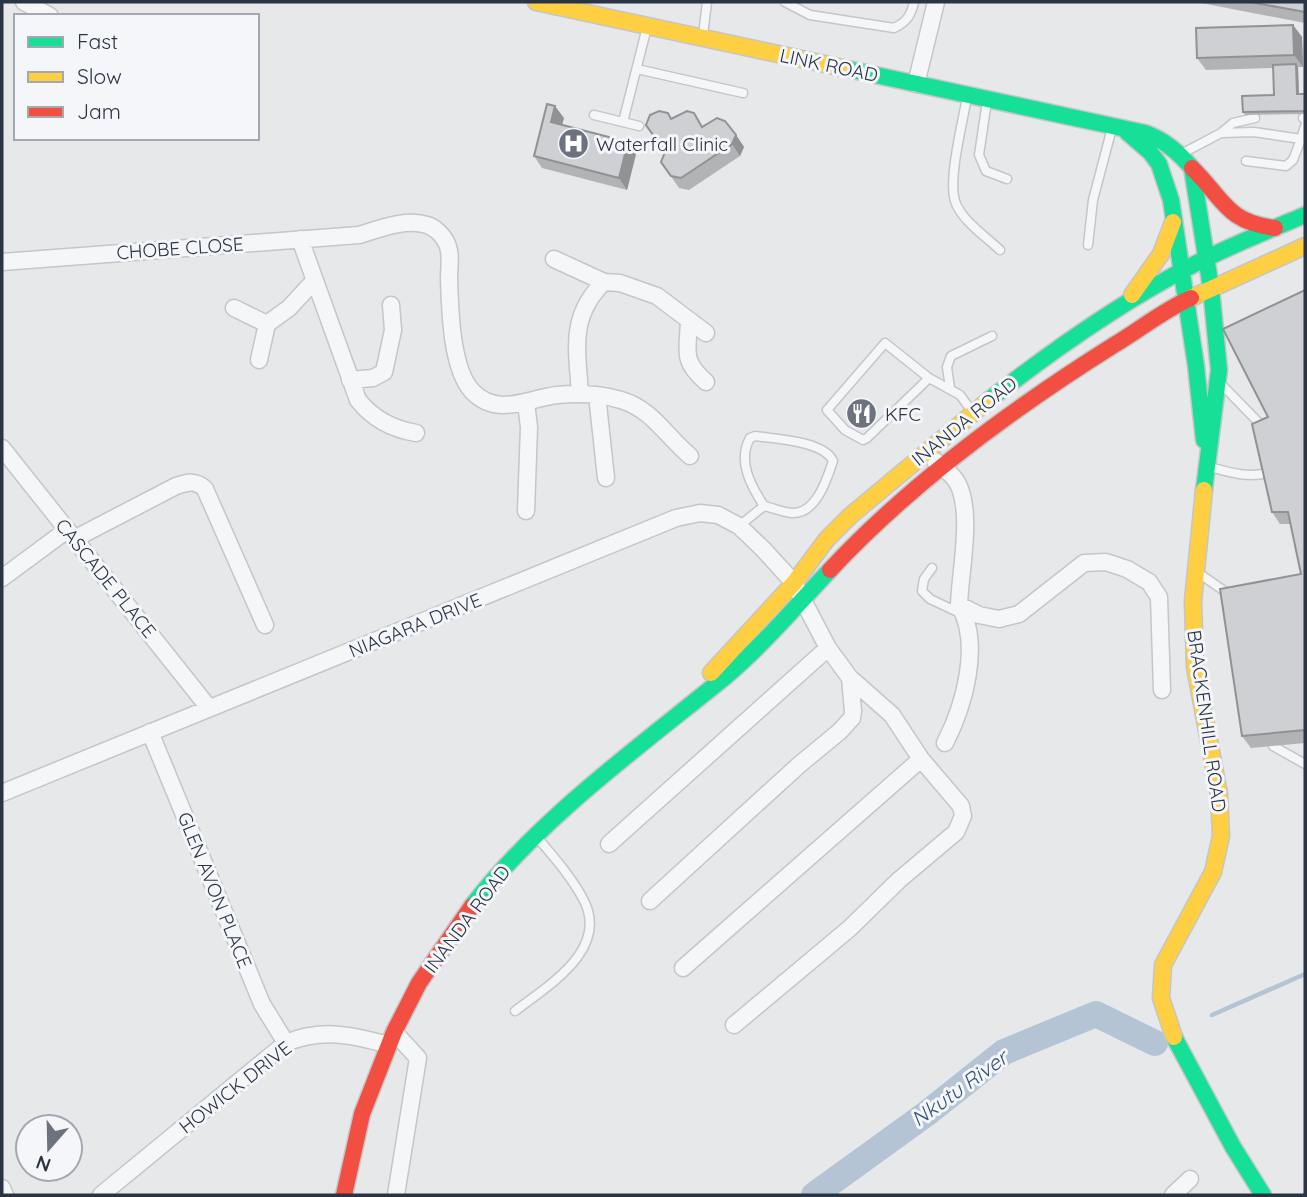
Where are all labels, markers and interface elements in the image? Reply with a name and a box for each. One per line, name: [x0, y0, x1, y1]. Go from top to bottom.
legend: [14, 14, 259, 140]
text: Fast: [77, 28, 118, 54]
street label: LINK ROAD: [778, 43, 880, 87]
text: Slow: [77, 63, 122, 89]
text: Jam: [77, 98, 121, 124]
hospital icon: Waterfall Clinic: [556, 127, 590, 161]
place label: Waterfall Clinic: [596, 132, 728, 156]
street label: CHOBE CLOSE: [116, 232, 244, 264]
street label: INANDA ROAD: [906, 371, 1022, 471]
restaurant icon: KFC: [845, 397, 879, 431]
place label: KFC: [885, 402, 921, 426]
street label: CASCADE PLACE: [51, 513, 161, 643]
street label: NIAGARA DRIVE: [345, 587, 485, 663]
street label: BRACKENHILL ROAD: [1182, 628, 1232, 814]
street label: GLEN AVON PLACE: [173, 808, 257, 972]
street label: INANDA ROAD: [419, 860, 515, 978]
street label: HOWICK DRIVE: [174, 1036, 296, 1138]
water label: Nkutu River: [906, 1043, 1015, 1132]
north arrow: [14, 1113, 84, 1183]
text: N: [33, 1150, 54, 1178]

